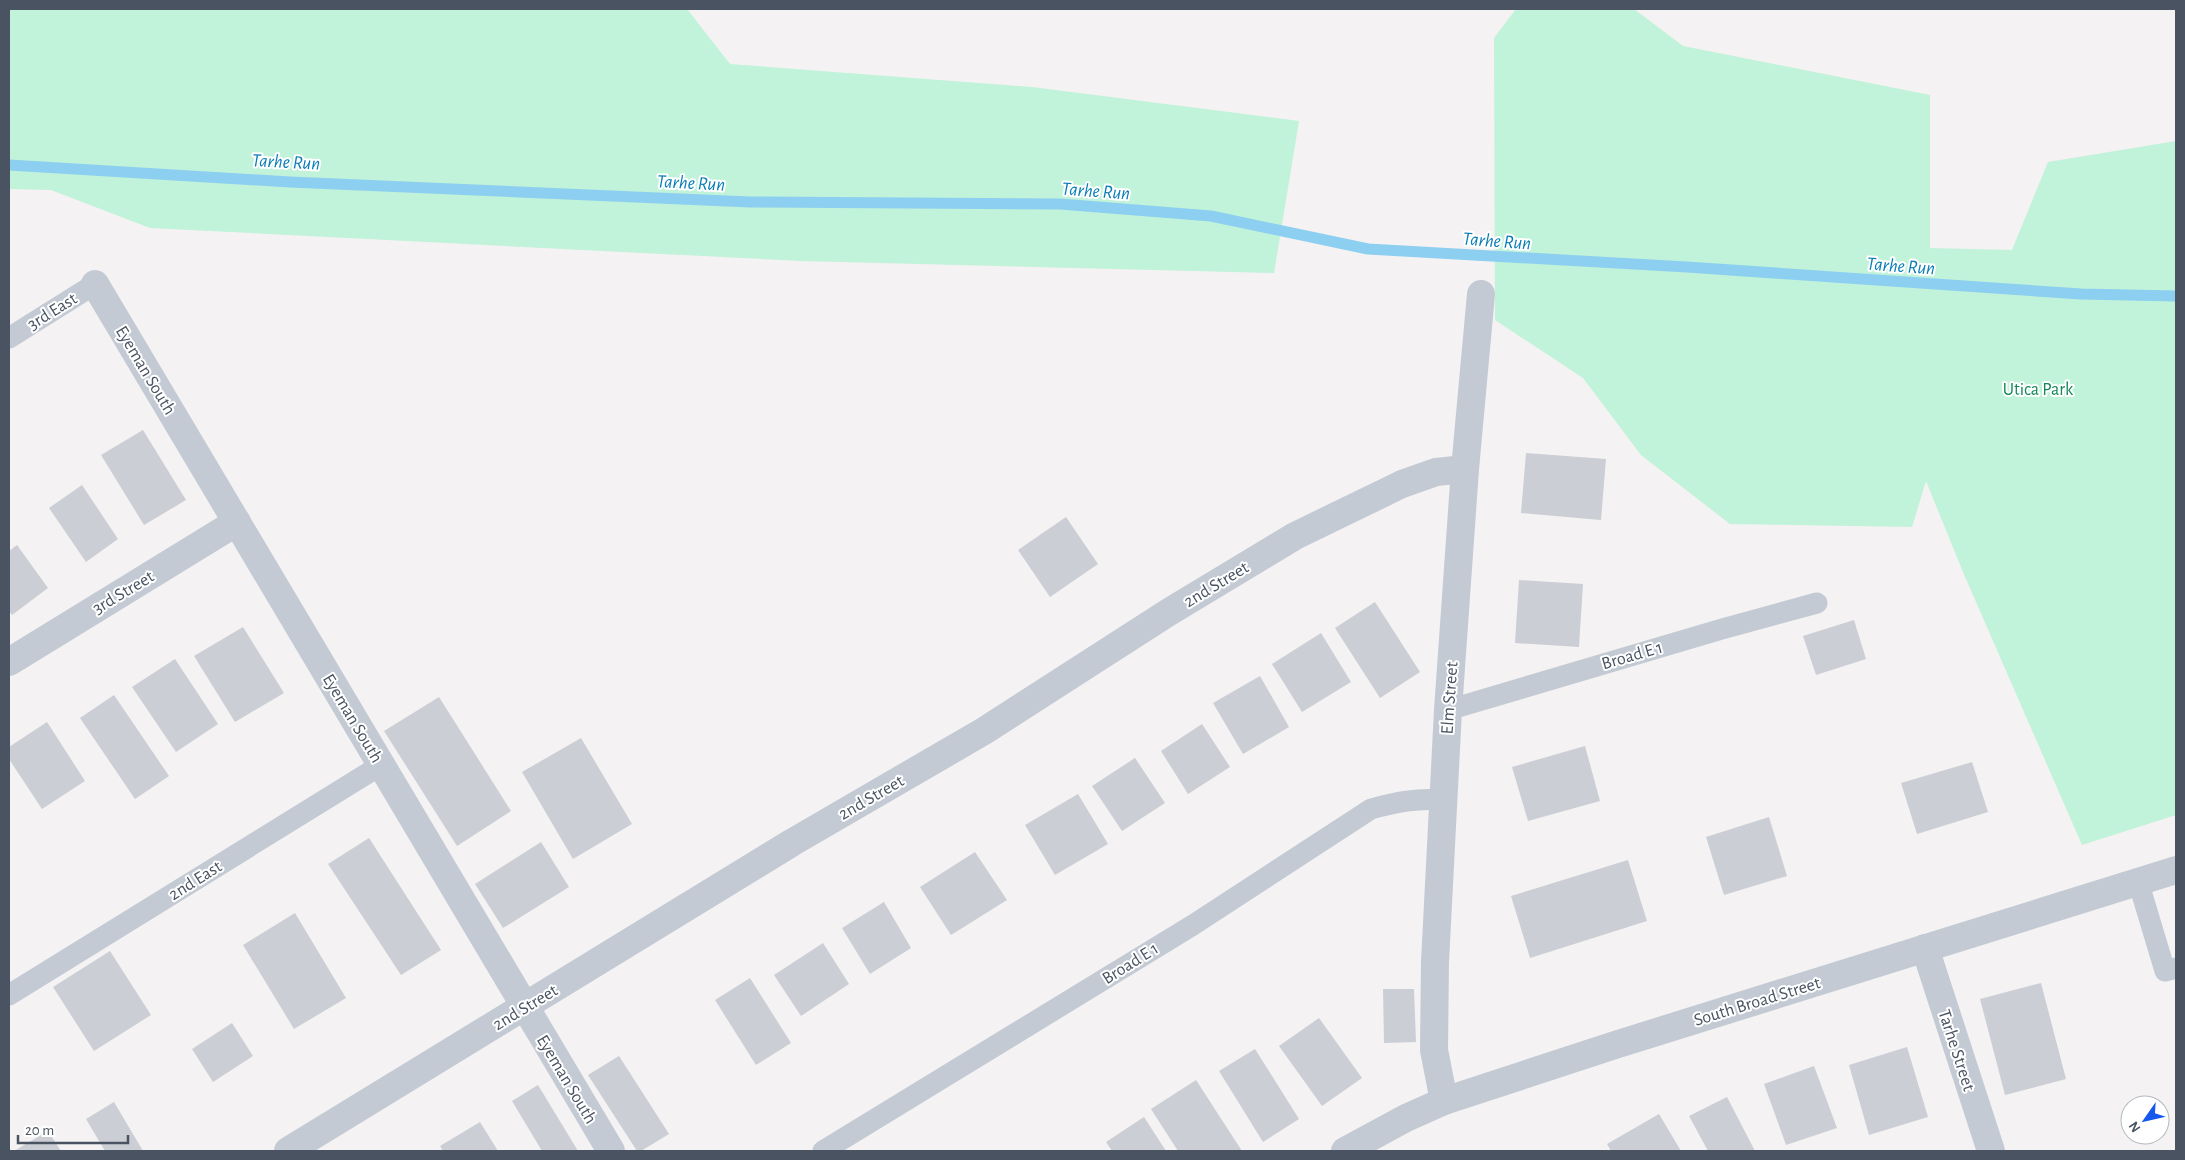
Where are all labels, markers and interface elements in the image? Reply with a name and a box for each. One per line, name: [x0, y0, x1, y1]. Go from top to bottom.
water label: Tarhe Run: [251, 151, 321, 174]
water label: Tarhe Run: [656, 172, 726, 195]
water label: Tarhe Run: [1061, 180, 1131, 203]
water label: Tarhe Run: [1462, 230, 1532, 253]
water label: Tarhe Run: [1866, 255, 1936, 278]
street label: 3rd East: [25, 290, 81, 334]
street label: Eyeman South: [112, 323, 179, 418]
park label: Utica Park: [2003, 381, 2074, 399]
street label: 2nd Street: [1181, 558, 1252, 611]
street label: 3rd Street: [90, 568, 157, 618]
street label: Broad E 1: [1600, 639, 1665, 673]
street label: Elm Street: [1438, 661, 1462, 735]
street label: Eyeman South: [319, 671, 386, 766]
street label: 2nd Street: [836, 772, 907, 824]
street label: 2nd East: [166, 857, 225, 904]
street label: Broad E 1: [1099, 940, 1162, 988]
street label: South Broad Street: [1692, 974, 1823, 1030]
street label: 2nd Street: [490, 981, 561, 1034]
street label: Tarhe Street: [1934, 1007, 1978, 1094]
street label: Eyeman South: [533, 1032, 600, 1127]
north arrow: [2120, 1095, 2170, 1145]
scale bar: [18, 1112, 128, 1144]
text: N: [2127, 1119, 2144, 1135]
text: 20 m: [25, 1123, 54, 1138]

